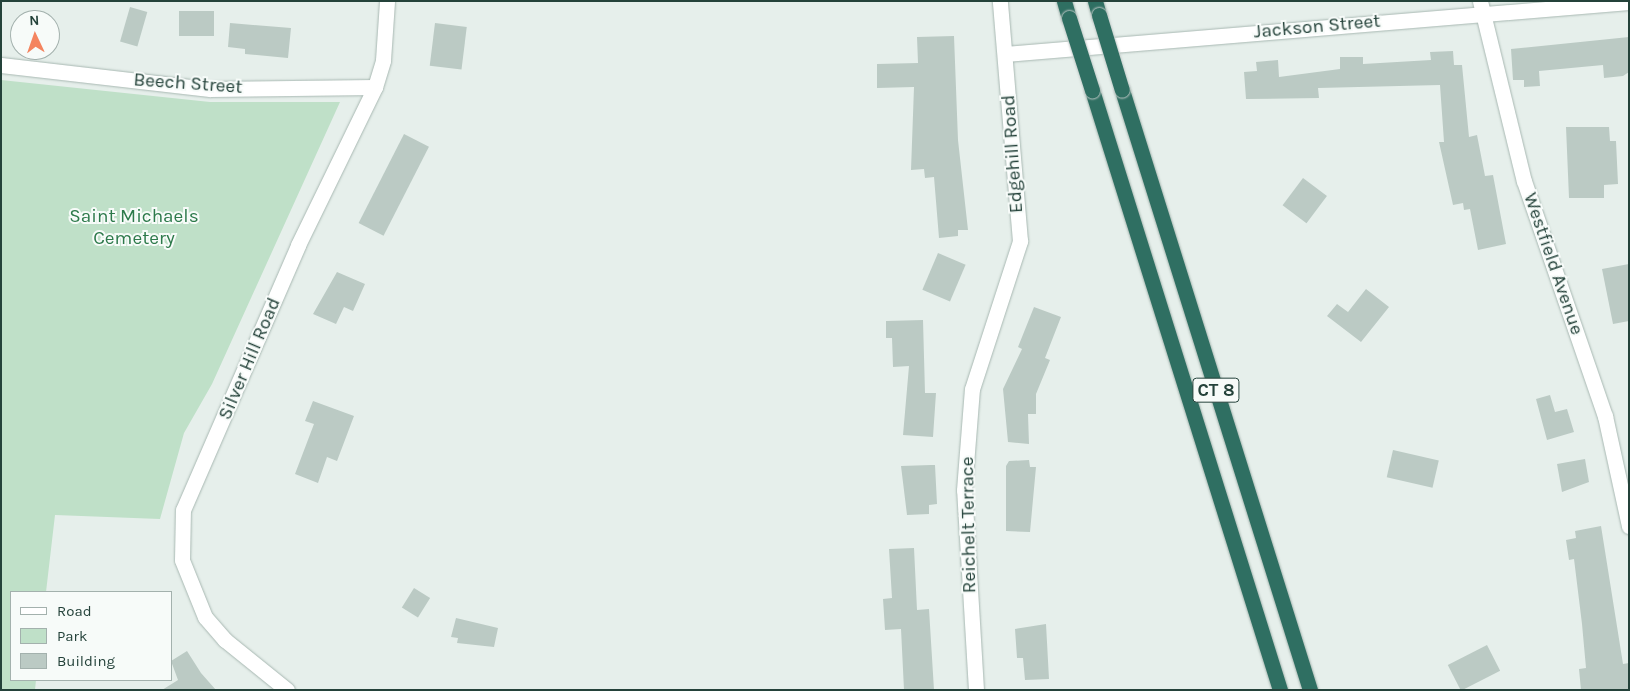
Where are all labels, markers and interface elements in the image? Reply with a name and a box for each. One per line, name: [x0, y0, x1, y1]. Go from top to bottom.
north arrow: [10, 10, 60, 60]
street label: Jackson Street: [1253, 10, 1381, 44]
text: N: [29, 12, 40, 29]
street label: Beech Street: [133, 69, 243, 99]
street label: Edgehill Road: [997, 94, 1029, 214]
street label: Westfield Avenue: [1518, 190, 1588, 338]
park label: Saint Michaels Cemetery: [69, 206, 199, 250]
street label: Silver Hill Road: [214, 295, 286, 423]
road number: CT 8: [1192, 374, 1240, 406]
street label: Reichelt Terrace: [956, 456, 982, 594]
legend: [10, 591, 172, 681]
text: Road: [57, 602, 92, 620]
text: Park: [57, 627, 87, 645]
text: Building: [57, 652, 115, 670]

